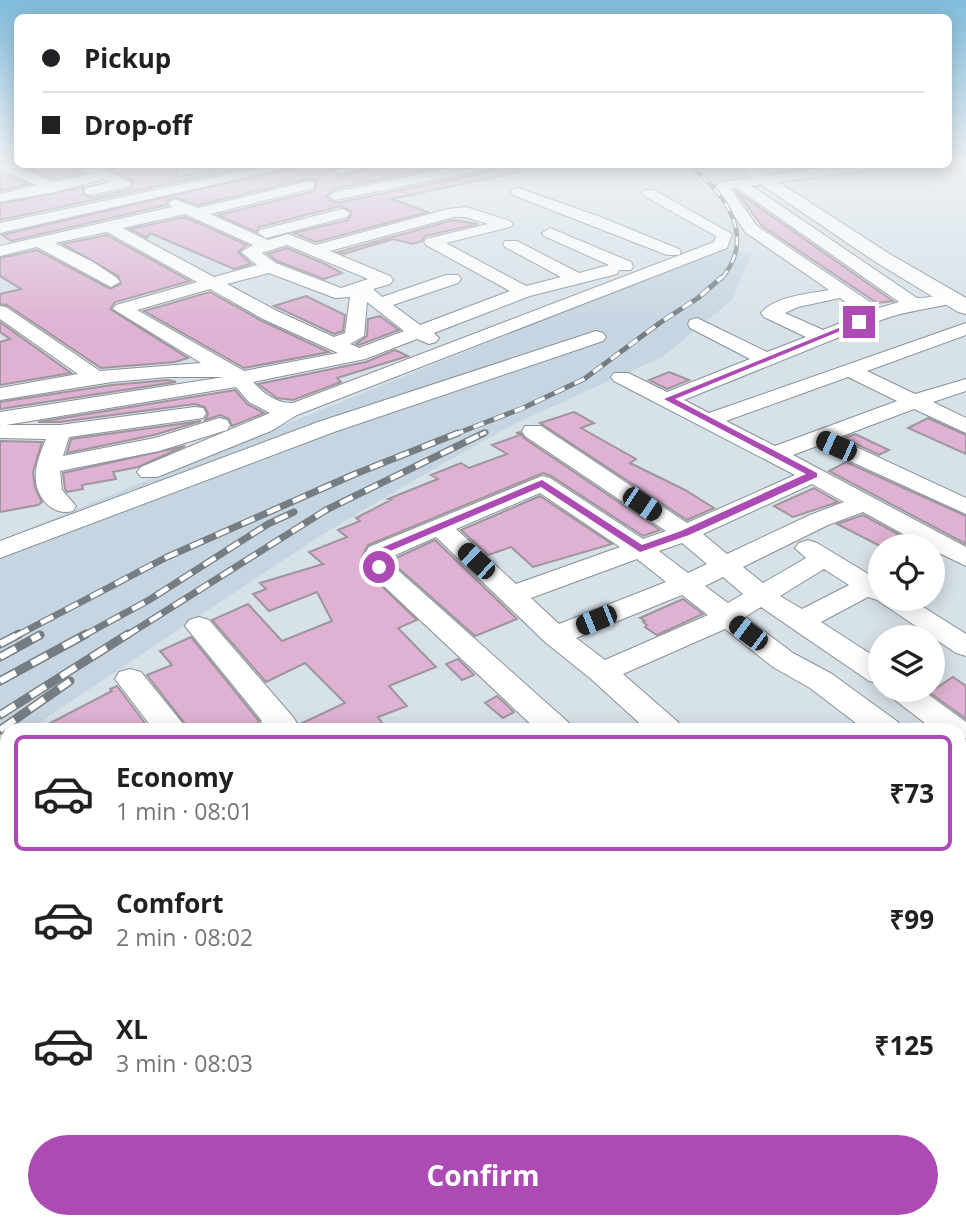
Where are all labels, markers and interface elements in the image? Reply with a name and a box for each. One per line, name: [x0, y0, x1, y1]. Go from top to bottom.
text: Pickup: [84, 40, 171, 76]
text: Drop-off: [84, 107, 192, 143]
route end: [843, 306, 875, 338]
car: [813, 428, 860, 464]
car: [619, 484, 666, 524]
map controls: [868, 534, 945, 702]
button: locate: [868, 534, 945, 611]
car: [454, 539, 499, 583]
route start: [363, 551, 395, 583]
car: [573, 602, 620, 638]
car: [725, 612, 772, 654]
button: layers: [868, 625, 945, 702]
text: Economy: [116, 759, 234, 795]
icon: car: [32, 762, 95, 825]
text: ₹73: [889, 775, 934, 811]
text: 1 min · 08:01: [116, 795, 253, 827]
text: Comfort: [116, 885, 223, 921]
icon: car: [32, 888, 95, 951]
text: ₹99: [889, 901, 934, 937]
text: 2 min · 08:02: [116, 921, 253, 953]
text: XL: [116, 1011, 148, 1047]
icon: car: [32, 1014, 95, 1077]
text: ₹125: [875, 1027, 934, 1063]
text: 3 min · 08:03: [116, 1047, 253, 1079]
button: Confirm: [28, 1135, 938, 1215]

